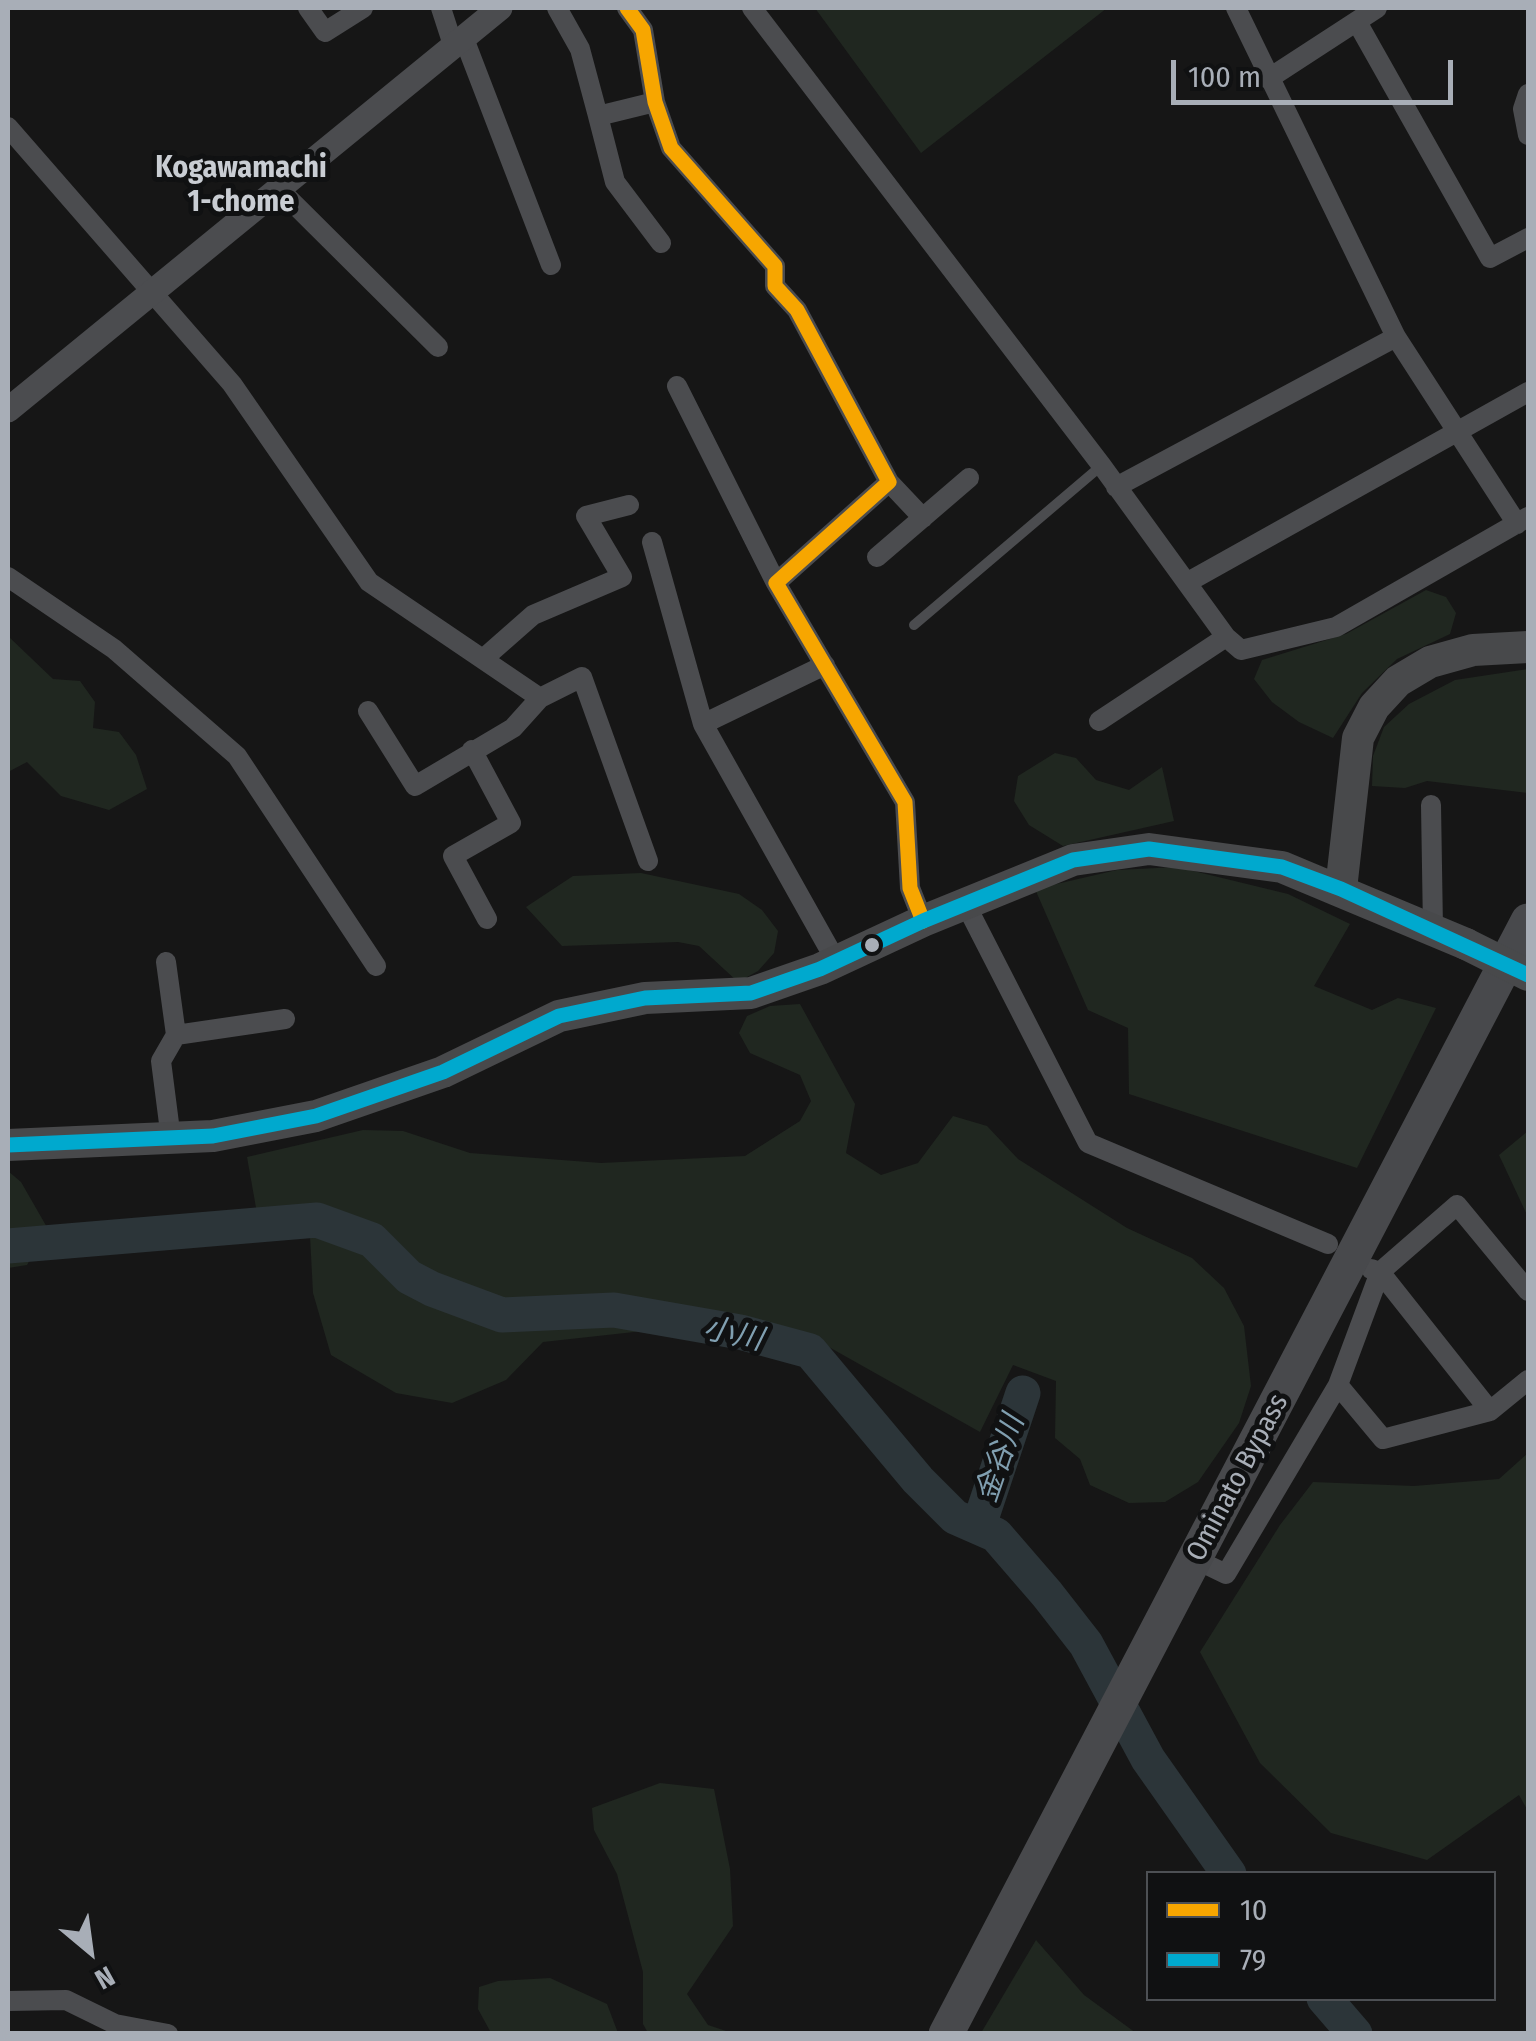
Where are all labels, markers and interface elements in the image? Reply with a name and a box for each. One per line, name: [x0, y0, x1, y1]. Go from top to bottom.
scale bar: [1176, 40, 1458, 102]
text: 100 m: [1188, 59, 1261, 95]
district label: Kogawamachi 1-chome: [155, 151, 327, 222]
unlabelled marker: [862, 935, 882, 955]
water label: 小川: [700, 1311, 766, 1359]
street label: Ominato Bypass: [1180, 1389, 1296, 1567]
water label: 金谷川: [969, 1411, 1033, 1507]
legend: [1146, 1871, 1496, 2001]
text: 10: [1240, 1892, 1267, 1928]
north arrow: [40, 1901, 140, 2001]
text: 79: [1240, 1942, 1266, 1978]
text: N: [89, 1959, 120, 1996]

